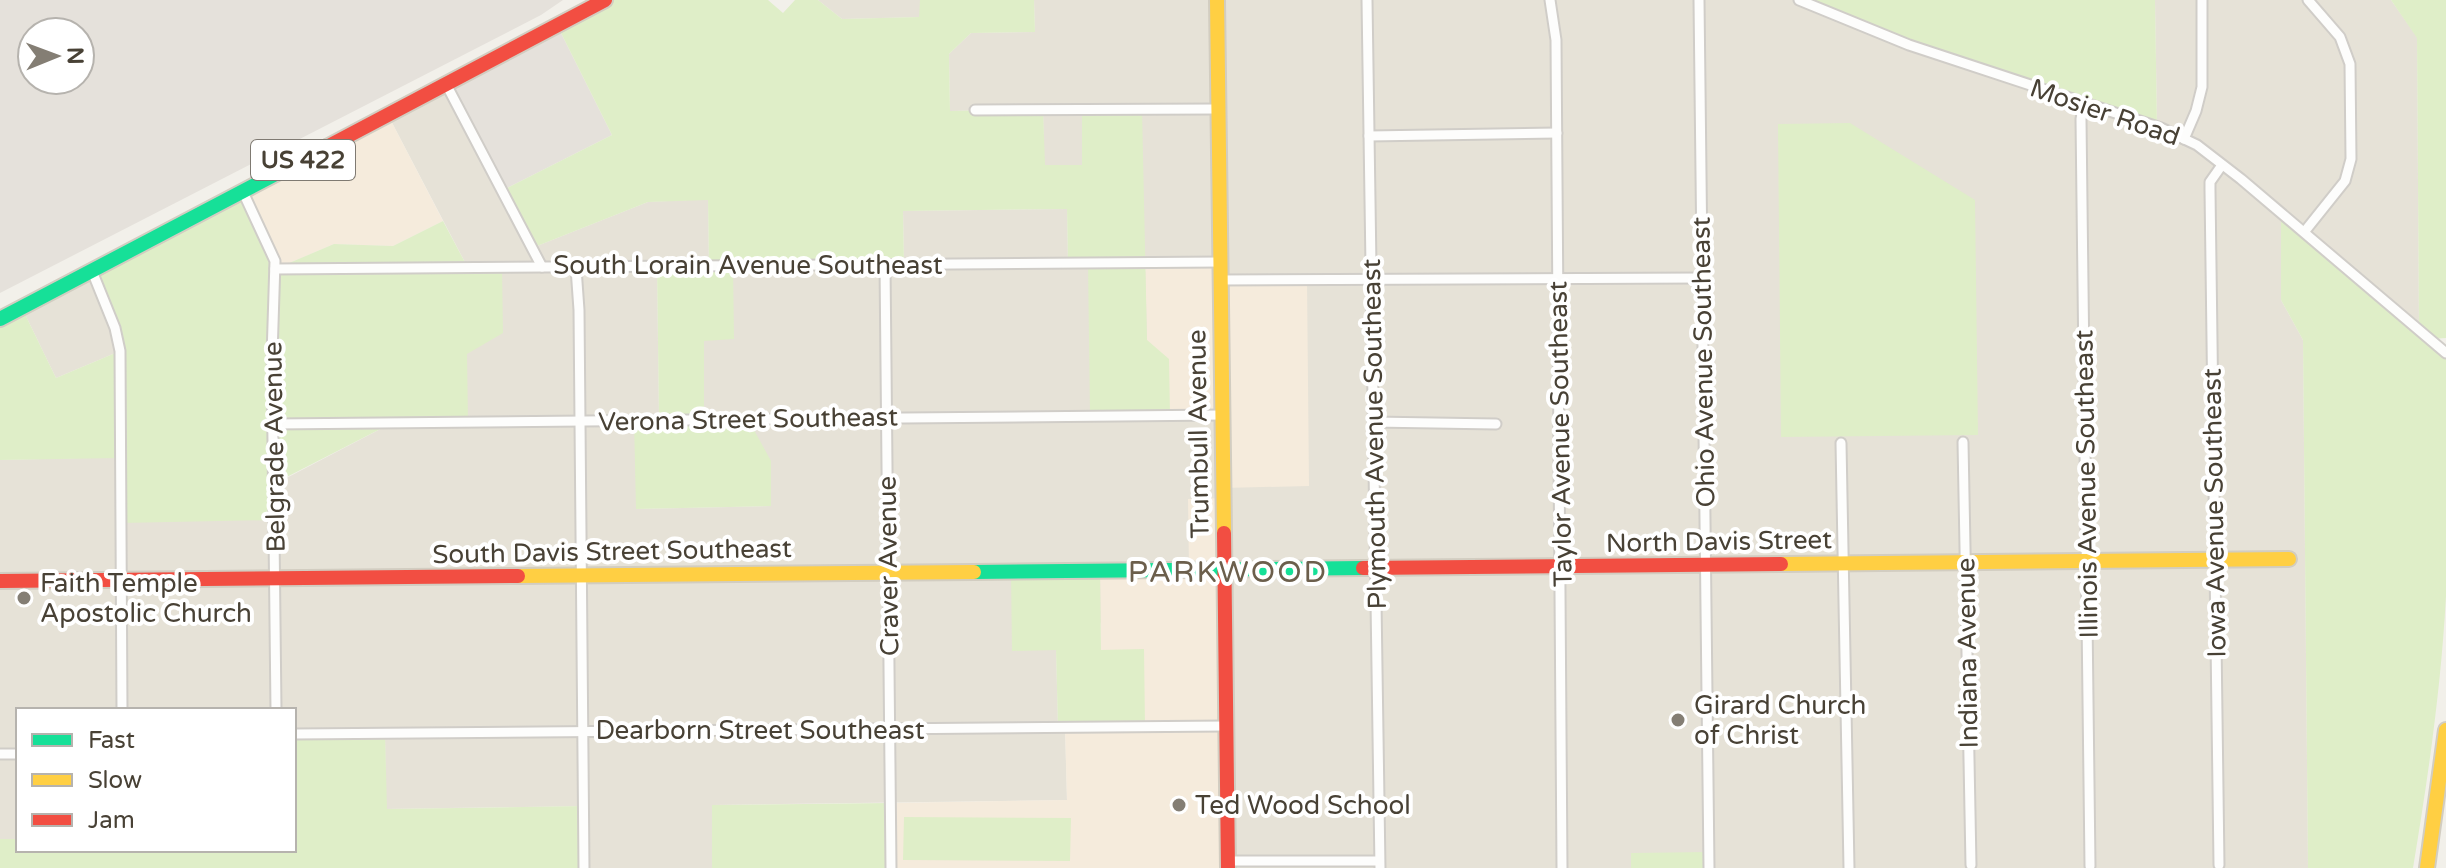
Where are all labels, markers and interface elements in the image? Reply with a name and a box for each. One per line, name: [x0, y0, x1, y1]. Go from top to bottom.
north arrow: [16, 16, 96, 96]
text: N: [62, 47, 88, 65]
street label: Mosier Road: [2026, 72, 2184, 153]
road number: US 422: [251, 140, 355, 180]
street label: Ohio Avenue Southeast: [1685, 216, 1722, 508]
street label: South Lorain Avenue Southeast: [553, 250, 943, 281]
street label: Plymouth Avenue Southeast: [1356, 258, 1393, 610]
street label: Taylor Avenue Southeast: [1542, 281, 1579, 587]
street label: Trumbull Avenue: [1181, 329, 1216, 539]
street label: Illinois Avenue Southeast: [2068, 329, 2105, 639]
street label: Belgrade Avenue: [257, 341, 292, 553]
street label: Iowa Avenue Southeast: [2196, 368, 2233, 658]
street label: Verona Street Southeast: [598, 401, 898, 438]
street label: Craver Avenue: [871, 476, 906, 656]
street label: North Davis Street: [1606, 524, 1832, 559]
street label: South Davis Street Southeast: [432, 533, 792, 570]
district label: PARKWOOD: [1128, 554, 1328, 591]
street label: Indiana Avenue: [1950, 557, 1985, 749]
place label: Faith Temple Apostolic Church: [40, 568, 252, 629]
marker: Faith Temple Apostolic Church: [15, 589, 33, 607]
place label: Girard Church of Christ: [1694, 690, 1866, 751]
legend: [16, 708, 296, 852]
marker: Girard Church of Christ: [1669, 711, 1687, 729]
street label: Dearborn Street Southeast: [595, 715, 925, 746]
text: Fast: [88, 726, 135, 755]
text: Slow: [88, 766, 142, 795]
place label: Ted Wood School: [1195, 790, 1411, 821]
marker: Ted Wood School: [1170, 796, 1188, 814]
text: Jam: [88, 806, 135, 835]

